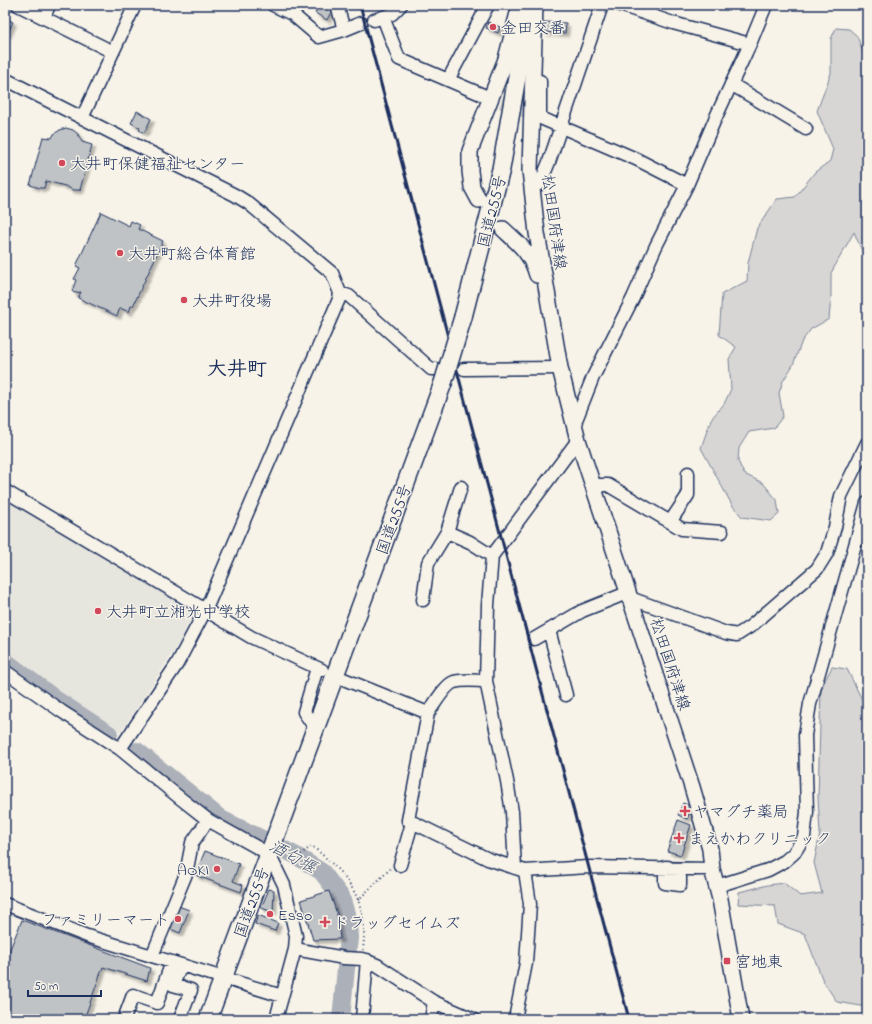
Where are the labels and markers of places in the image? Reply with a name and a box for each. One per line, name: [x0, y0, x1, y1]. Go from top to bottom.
place label: 金田交番: [501, 17, 565, 41]
marker: 金田交番: [488, 22, 498, 32]
place label: 大井町保健福祉センター: [70, 153, 245, 177]
marker: 大井町保健福祉センター: [57, 158, 67, 168]
place label: 大井町総合体育館: [128, 243, 256, 267]
marker: 大井町総合体育館: [115, 248, 125, 258]
place label: 大井町役場: [192, 290, 272, 314]
marker: 大井町役場: [179, 295, 189, 305]
place label: 大井町立湘光中学校: [106, 601, 250, 625]
marker: 大井町立湘光中学校: [93, 606, 103, 616]
place label: ヤマグチ薬局: [693, 801, 789, 825]
marker: ヤマグチ薬局: [680, 806, 690, 816]
place label: まえかわクリニック: [688, 828, 831, 852]
marker: まえかわクリニック: [673, 832, 685, 844]
place label: AOKI: [177, 859, 209, 883]
marker: AOKI: [212, 864, 222, 874]
place label: Esso: [278, 904, 312, 928]
place label: ファミリーマート: [42, 909, 170, 933]
marker: Esso: [265, 909, 275, 919]
place label: ドラッグセイムズ: [333, 912, 460, 936]
marker: ファミリーマート: [173, 914, 183, 924]
marker: ドラッグセイムズ: [320, 917, 330, 927]
place label: 宮地東: [735, 951, 783, 975]
marker: 宮地東: [722, 956, 732, 966]

